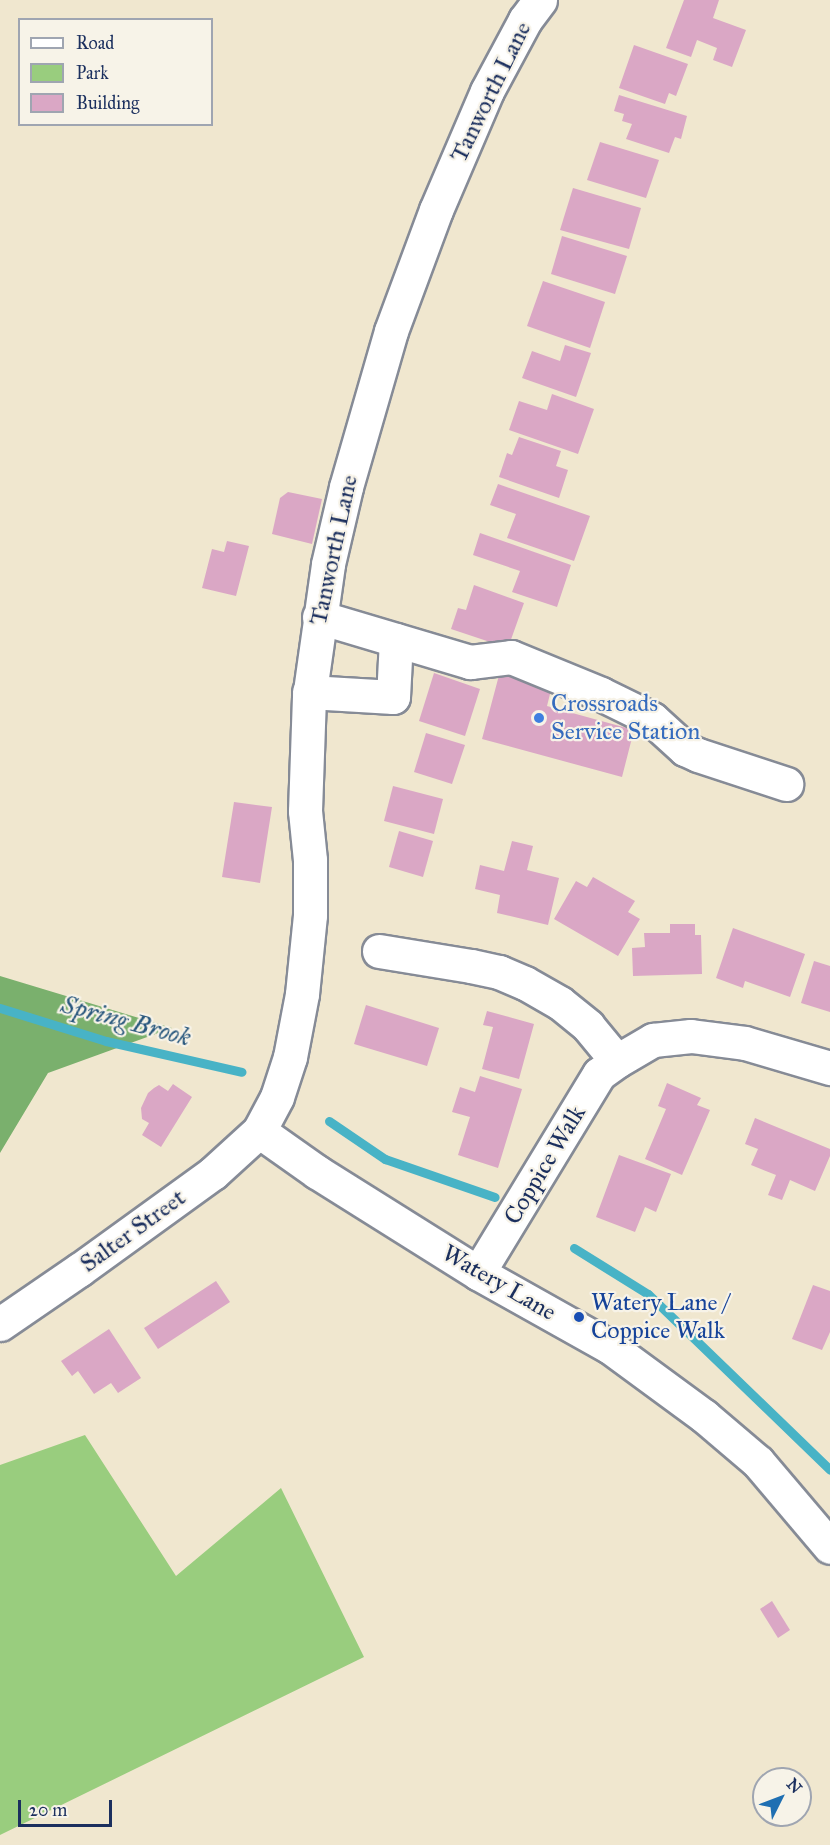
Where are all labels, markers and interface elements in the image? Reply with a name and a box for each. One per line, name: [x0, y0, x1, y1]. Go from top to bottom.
street label: Tanworth Lane: [445, 17, 537, 167]
legend: [18, 18, 213, 126]
text: Road: [76, 32, 114, 54]
text: Park: [76, 62, 109, 84]
text: Building: [76, 92, 139, 114]
street label: Tanworth Lane: [304, 472, 364, 628]
place label: Crossroads Service Station: [551, 690, 700, 746]
marker: Crossroads Service Station: [532, 711, 546, 725]
water label: Spring Brook: [58, 989, 194, 1053]
street label: Coppice Walk: [498, 1100, 592, 1230]
street label: Salter Street: [75, 1183, 191, 1279]
street label: Watery Lane: [437, 1239, 561, 1327]
place label: Watery Lane / Coppice Walk: [591, 1289, 729, 1345]
marker: Watery Lane / Coppice Walk: [572, 1310, 586, 1324]
north arrow: [752, 1767, 812, 1827]
text: N: [783, 1775, 806, 1797]
scale bar: [21, 1788, 116, 1826]
text: 20 m: [29, 1799, 67, 1821]

